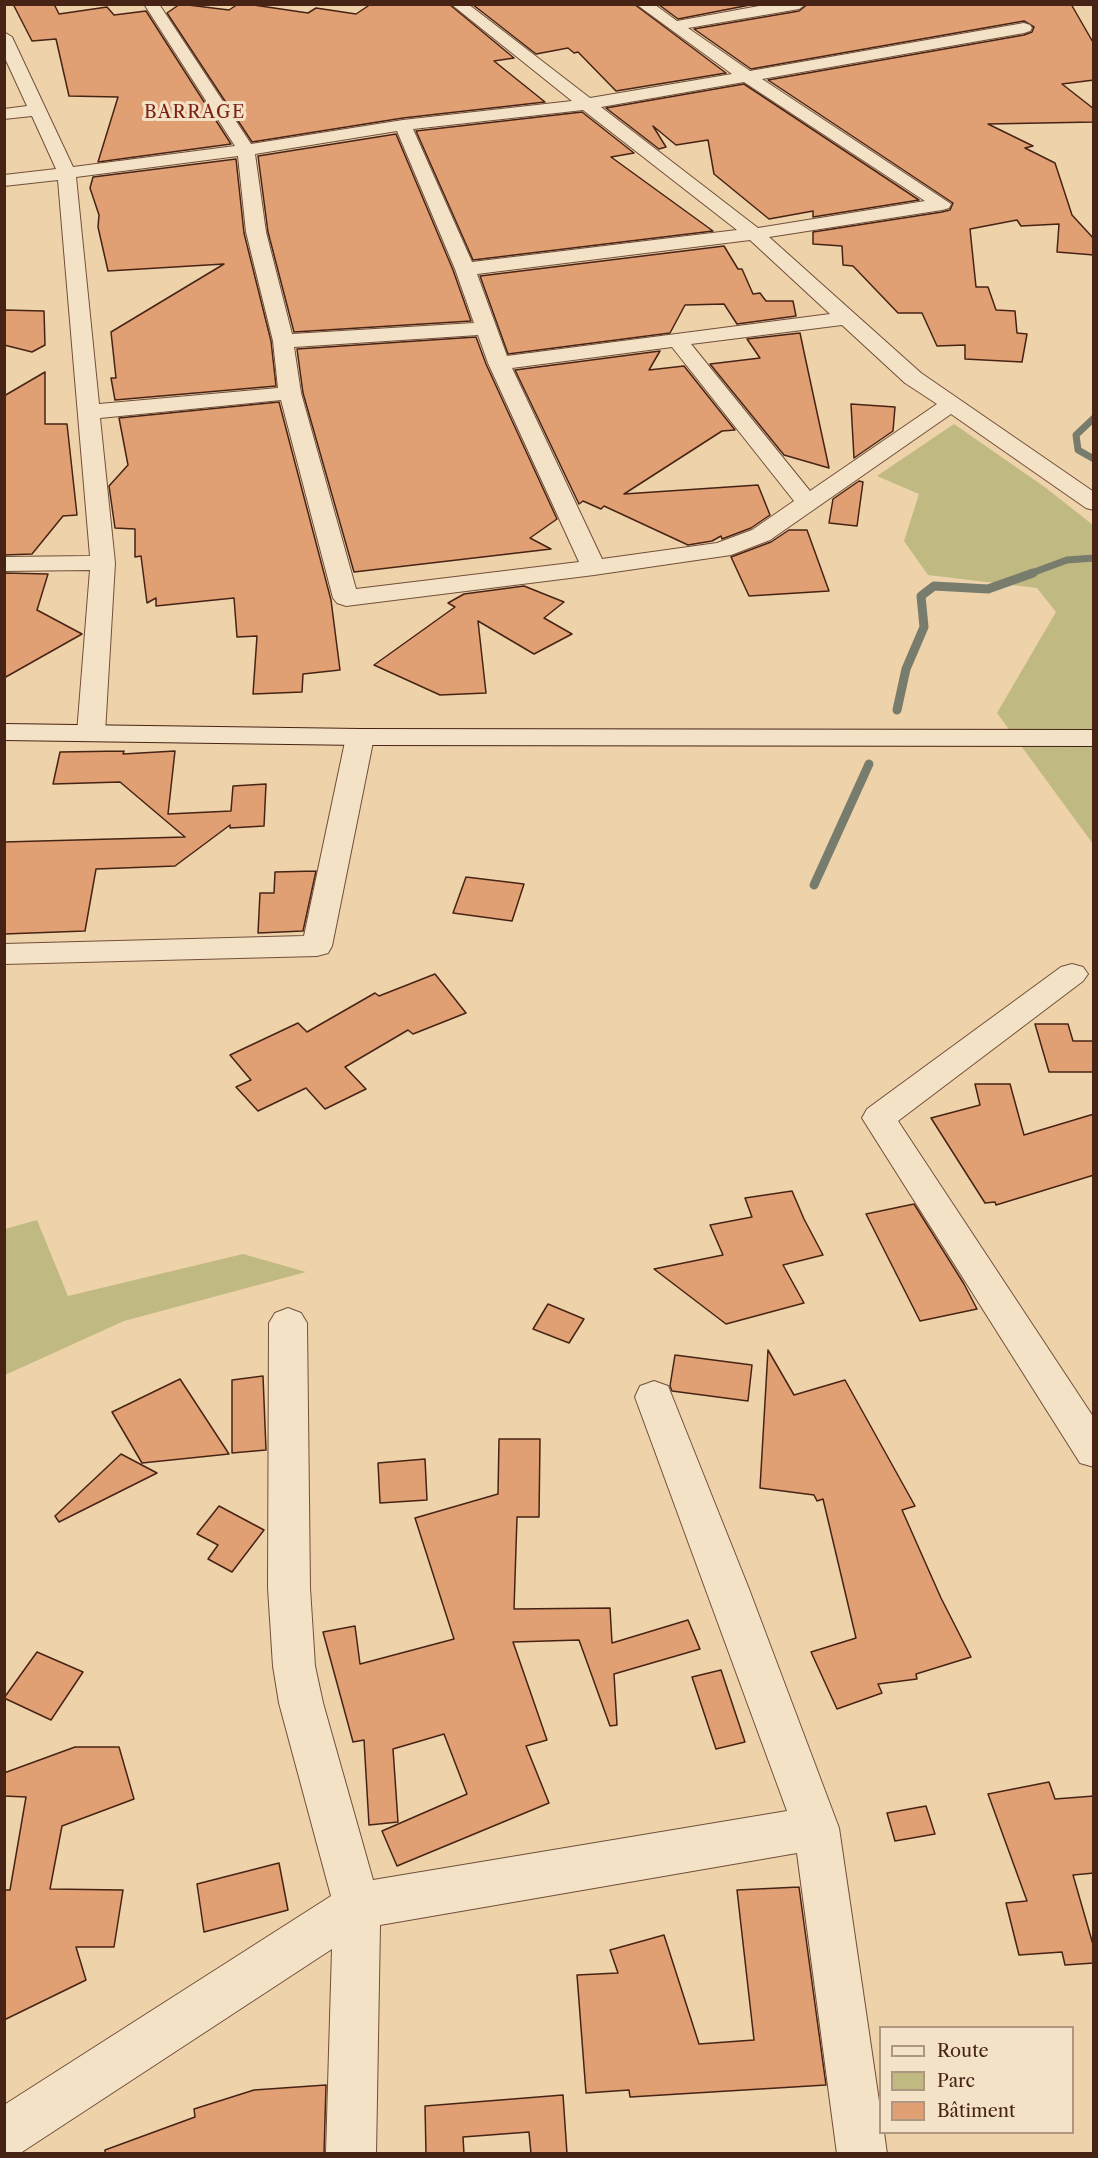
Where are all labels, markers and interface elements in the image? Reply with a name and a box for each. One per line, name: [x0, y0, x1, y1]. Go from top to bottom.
district label: BARRAGE: [144, 102, 246, 124]
legend: [879, 2026, 1074, 2134]
text: Route: [937, 2040, 989, 2062]
text: Parc: [937, 2070, 975, 2092]
text: Bâtiment: [937, 2100, 1015, 2122]

